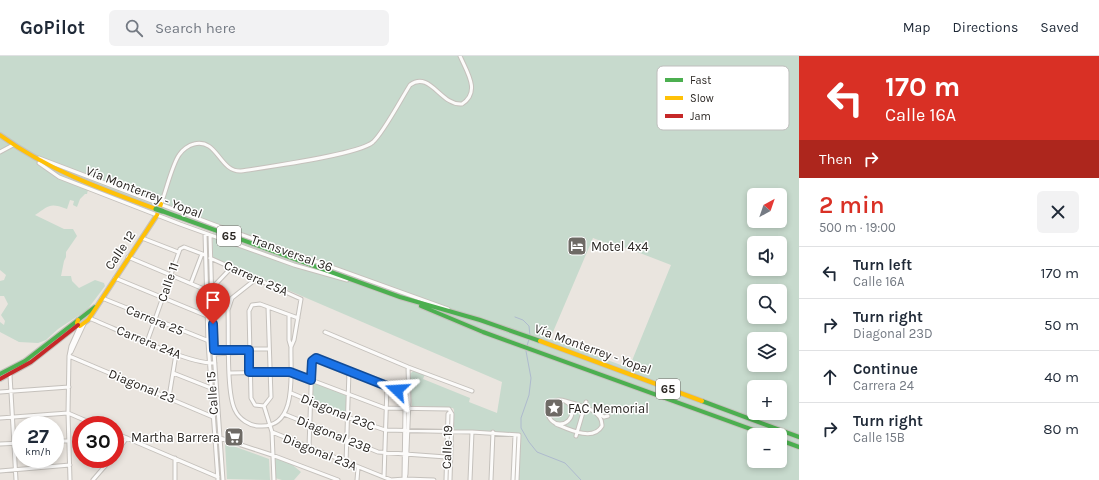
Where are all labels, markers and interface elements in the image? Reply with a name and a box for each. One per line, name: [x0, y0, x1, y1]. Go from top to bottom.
search box: [109, 10, 389, 46]
text: GoPilot: [20, 17, 85, 39]
icon: search: [123, 17, 145, 39]
text: Search here: [155, 19, 236, 37]
text: Map: [903, 19, 931, 36]
text: Directions: [953, 19, 1018, 36]
text: Saved: [1040, 19, 1079, 36]
legend: [657, 66, 789, 130]
text: 170 m: [885, 70, 960, 103]
icon: left: [819, 72, 871, 124]
text: Fast: [690, 74, 711, 87]
text: Slow: [690, 92, 714, 105]
text: Calle 16A: [885, 104, 956, 126]
text: Jam: [690, 110, 711, 123]
icon: right: [860, 148, 882, 170]
text: Then: [819, 150, 852, 168]
street label: Vía Monterrey - Yopal: [84, 163, 204, 221]
north arrow: [747, 188, 787, 228]
map controls: [747, 188, 787, 468]
text: 2 min: [819, 191, 885, 219]
button: close: [1037, 191, 1079, 233]
text: 500 m · 19:00: [819, 220, 896, 235]
road number: 65: [217, 226, 241, 246]
street label: Calle 12: [101, 228, 139, 272]
street label: Transversal 36: [249, 231, 335, 275]
hotel icon: Motel 4x4: [566, 235, 588, 257]
button: sound: [747, 236, 787, 276]
place label: Motel 4x4: [591, 239, 649, 254]
text: Turn left: [853, 256, 912, 274]
street label: Carrera 25A: [222, 257, 291, 299]
street label: Calle 11: [154, 260, 182, 304]
icon: left: [819, 262, 841, 284]
text: 170 m: [1041, 264, 1079, 282]
text: Calle 16A: [853, 274, 904, 289]
pin: [196, 283, 230, 324]
button: search: [747, 284, 787, 324]
icon: arrive: [202, 289, 224, 311]
street label: Carrera 25: [124, 302, 186, 338]
text: Turn right: [853, 308, 923, 326]
icon: right: [819, 314, 841, 336]
text: 50 m: [1044, 316, 1079, 334]
street label: Vía Monterrey - Yopal: [532, 321, 654, 377]
street label: Carrera 24A: [114, 322, 184, 362]
text: Diagonal 23D: [853, 326, 933, 341]
button: layers: [747, 332, 787, 372]
text: Continue: [853, 360, 918, 378]
street label: Diagonal 23: [106, 366, 178, 406]
icon: ahead: [819, 366, 841, 388]
text: 40 m: [1044, 368, 1079, 386]
position arrow: [376, 369, 418, 411]
street label: Calle 15: [203, 371, 221, 415]
text: Carrera 24: [853, 378, 914, 393]
road number: 65: [656, 379, 680, 399]
button: +: [747, 380, 787, 420]
street label: Diagonal 23C: [299, 390, 377, 434]
place icon: FAC Memorial: [543, 397, 565, 419]
place label: FAC Memorial: [568, 401, 649, 416]
street label: Diagonal 23B: [295, 412, 373, 456]
text: Turn right: [853, 412, 923, 430]
speed limit sign: 30: [72, 416, 124, 468]
icon: right: [819, 418, 841, 440]
text: 80 m: [1043, 420, 1079, 438]
text: 27: [27, 425, 49, 448]
street label: Calle 19: [439, 425, 455, 469]
supermarket icon: Martha Barrera: [223, 426, 245, 448]
button: −: [747, 428, 787, 468]
place label: Martha Barrera: [131, 430, 220, 445]
street label: Diagonal 23A: [281, 430, 360, 474]
text: Calle 15B: [853, 430, 905, 445]
text: km/h: [25, 446, 51, 458]

